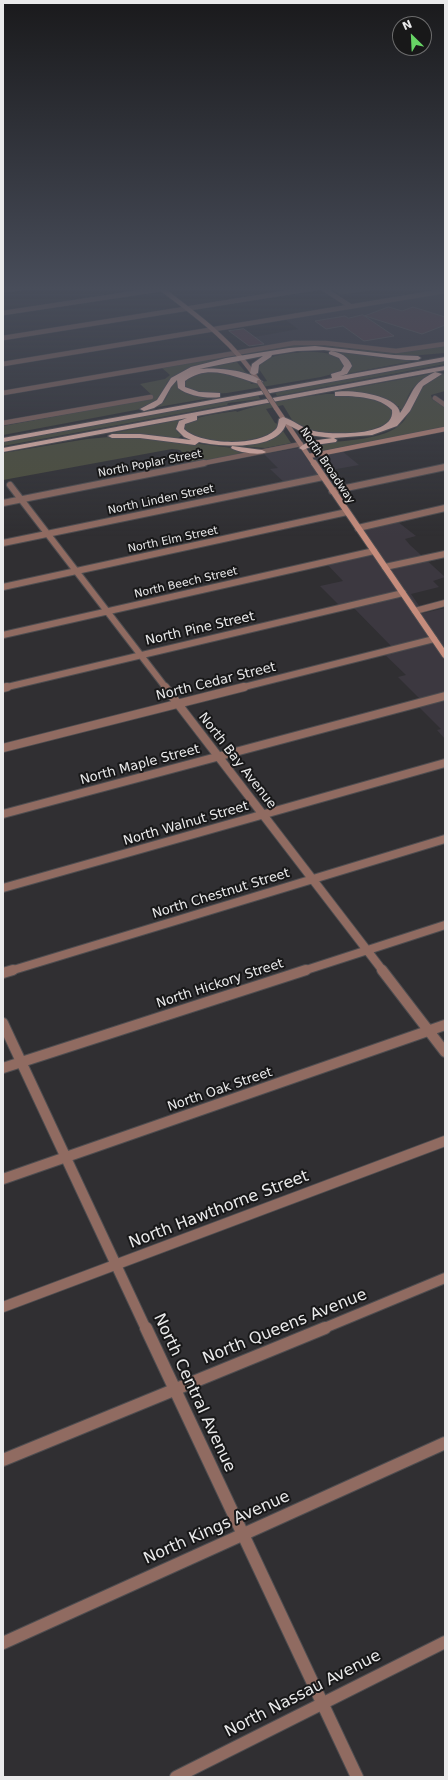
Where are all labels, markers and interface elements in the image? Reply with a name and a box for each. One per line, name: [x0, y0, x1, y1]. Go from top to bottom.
north arrow: [392, 16, 432, 56]
text: N: [400, 18, 414, 33]
street label: North Broadway: [297, 426, 357, 506]
street label: North Poplar Street: [97, 447, 203, 481]
street label: North Linden Street: [107, 482, 215, 518]
street label: North Elm Street: [127, 524, 219, 556]
street label: North Beech Street: [133, 565, 239, 601]
street label: North Pine Street: [144, 609, 256, 649]
street label: North Cedar Street: [155, 660, 277, 704]
street label: North Bay Avenue: [195, 710, 279, 812]
street label: North Maple Street: [78, 742, 202, 788]
street label: North Walnut Street: [122, 799, 250, 849]
street label: North Chestnut Street: [150, 866, 292, 922]
street label: North Hickory Street: [154, 956, 286, 1012]
street label: North Oak Street: [166, 1065, 274, 1115]
street label: North Hawthorne Street: [126, 1167, 312, 1253]
street label: North Queens Avenue: [200, 1285, 370, 1369]
street label: North Central Avenue: [149, 1311, 239, 1475]
street label: North Kings Avenue: [141, 1487, 293, 1569]
street label: North Nassau Avenue: [222, 1646, 384, 1742]

